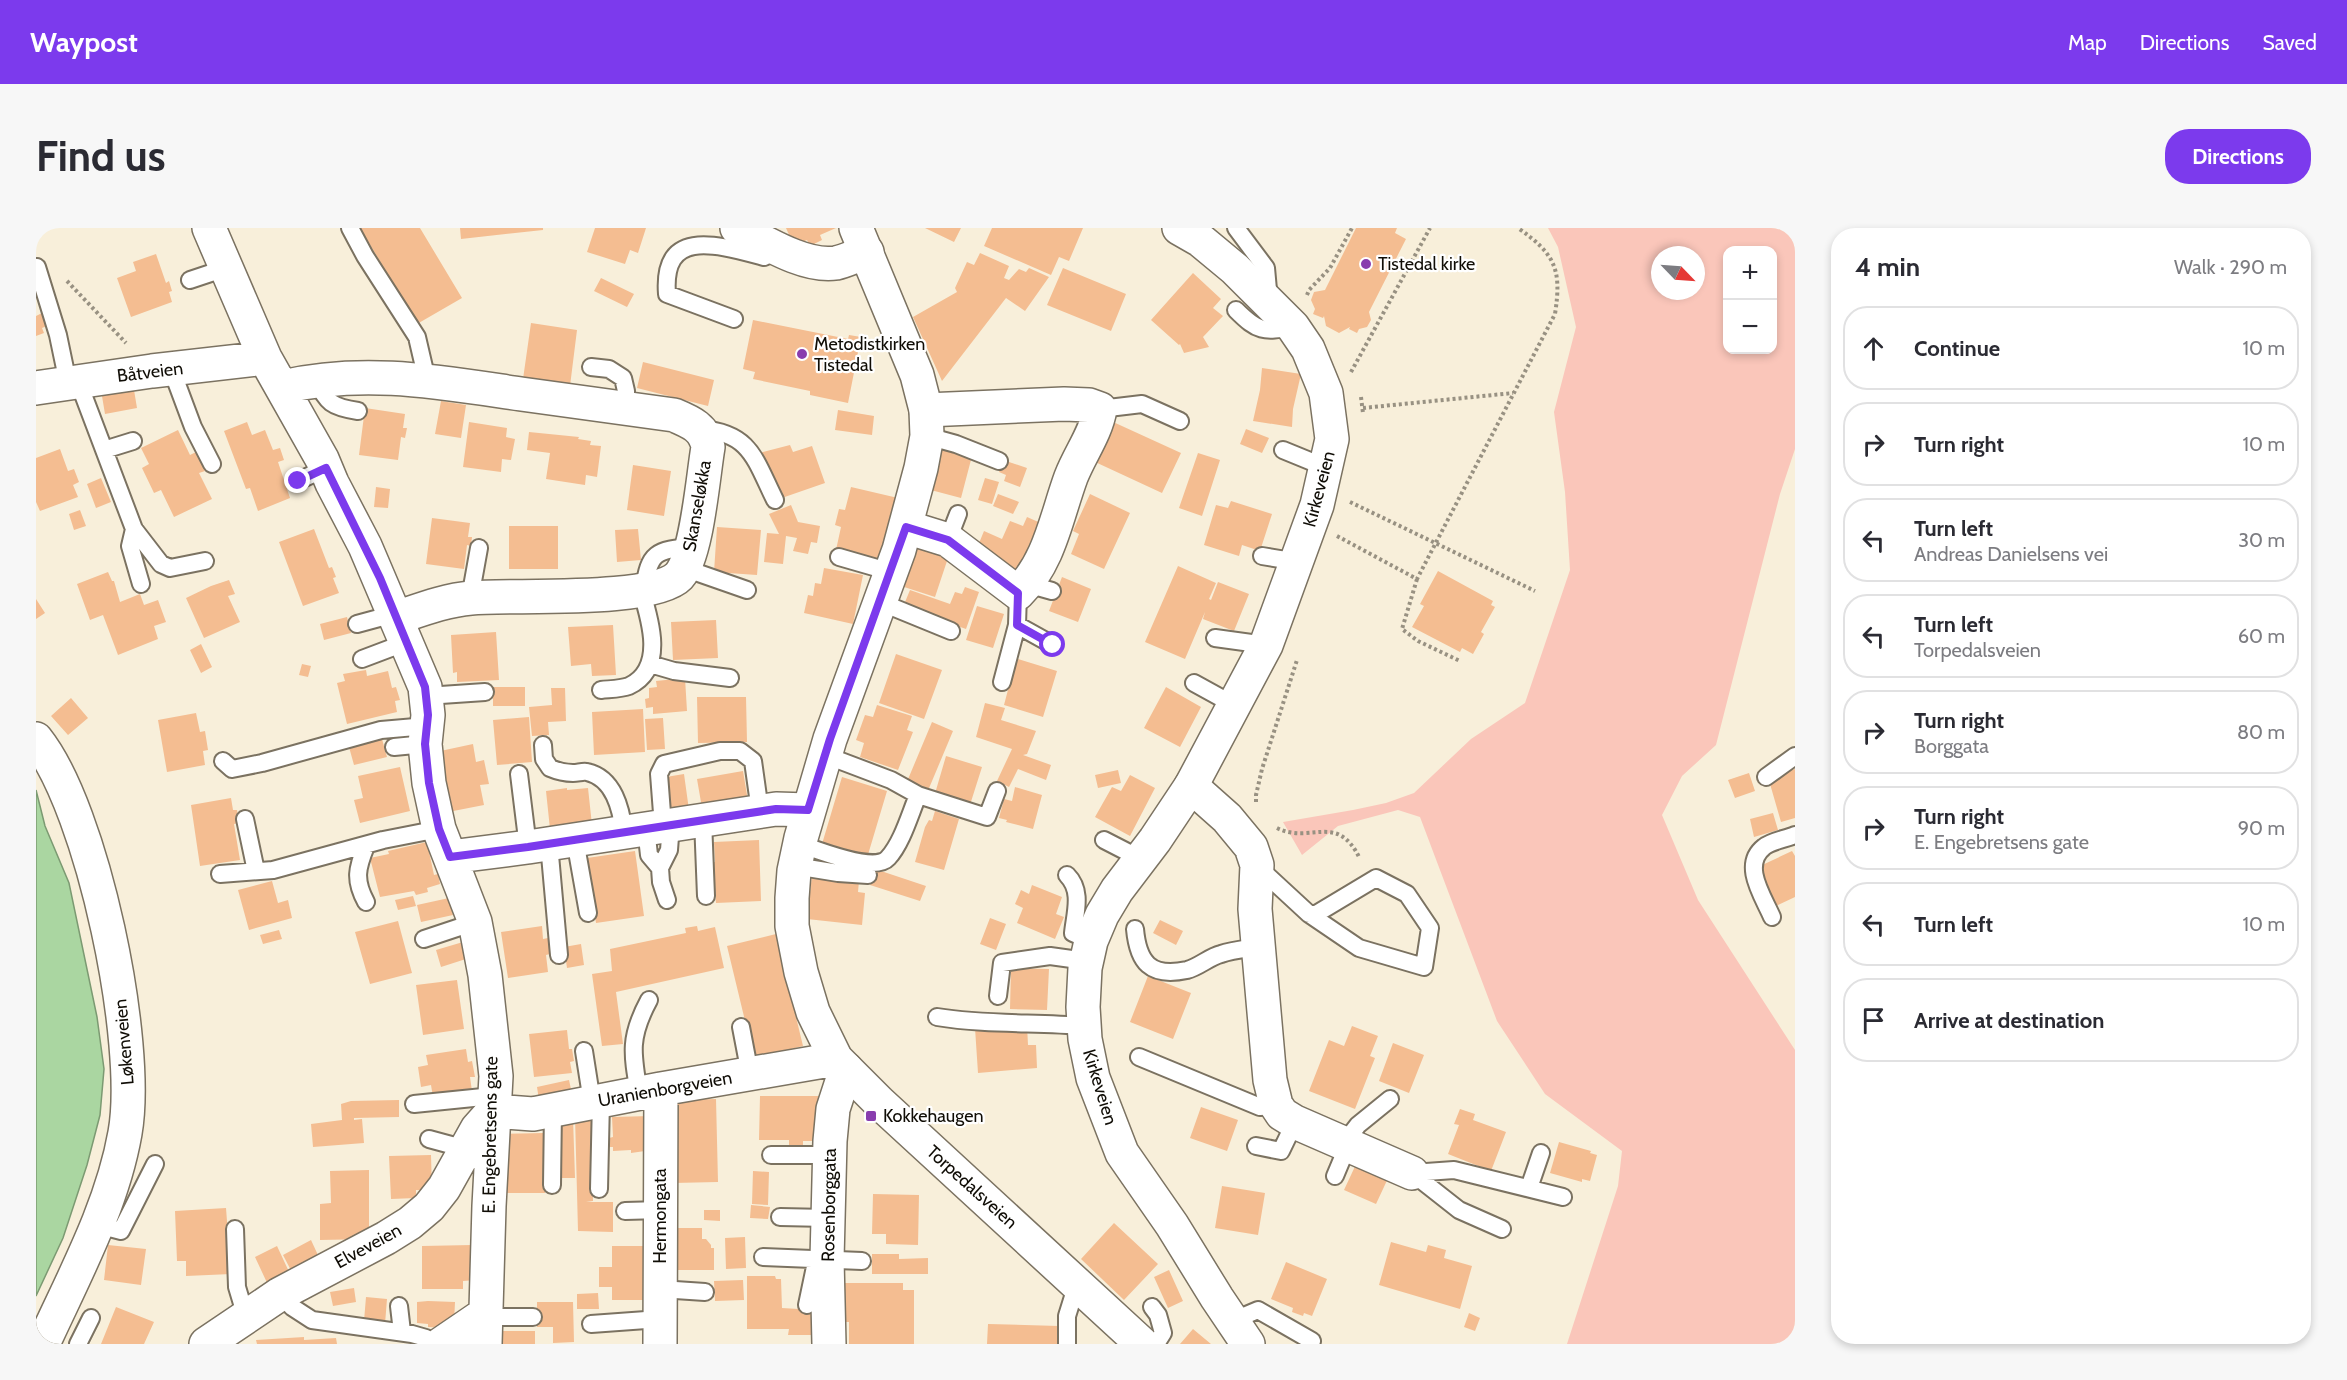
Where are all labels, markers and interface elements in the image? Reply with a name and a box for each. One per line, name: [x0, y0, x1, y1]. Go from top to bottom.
text: Waypost: [30, 25, 138, 59]
text: Map: [2068, 30, 2107, 55]
text: Directions: [2140, 30, 2229, 55]
text: Saved: [2262, 30, 2317, 55]
button: Directions: [2165, 129, 2311, 184]
text: Find us: [36, 130, 165, 182]
north arrow: [1651, 246, 1705, 300]
map controls: [1723, 246, 1777, 354]
button: +: [1723, 246, 1777, 300]
text: 4 min: [1855, 251, 1920, 283]
place label: Tistedal kirke: [1378, 253, 1475, 275]
text: Walk · 290 m: [2174, 255, 2287, 279]
marker: Tistedal kirke: [1359, 257, 1373, 271]
button: −: [1723, 300, 1777, 354]
icon: ahead: [1857, 332, 1890, 365]
place label: Metodistkirken Tistedal: [814, 333, 925, 376]
text: Continue: [1914, 335, 2000, 362]
text: 10 m: [2242, 336, 2285, 360]
marker: Metodistkirken Tistedal: [795, 347, 809, 361]
street label: Båtveien: [116, 357, 184, 387]
icon: right: [1857, 428, 1890, 461]
text: Turn right: [1914, 431, 2004, 458]
text: 10 m: [2242, 432, 2285, 456]
street label: Kirkeveien: [1298, 449, 1340, 529]
street label: Skanseløkka: [678, 458, 716, 553]
route end: [284, 467, 310, 493]
text: Turn left: [1914, 515, 1993, 542]
icon: left: [1857, 524, 1890, 557]
text: 30 m: [2238, 528, 2285, 552]
text: Andreas Danielsens vei: [1914, 542, 2108, 566]
text: Turn left: [1914, 611, 1993, 638]
icon: left: [1857, 620, 1890, 653]
text: 60 m: [2238, 624, 2285, 648]
route start: [1039, 631, 1065, 657]
text: Torpedalsveien: [1914, 638, 2041, 662]
text: Turn right: [1914, 707, 2004, 734]
icon: right: [1857, 716, 1890, 749]
text: 80 m: [2237, 720, 2285, 744]
text: Borggata: [1914, 734, 1989, 758]
text: Turn right: [1914, 803, 2004, 830]
icon: right: [1857, 812, 1890, 845]
text: 90 m: [2238, 816, 2285, 840]
text: E. Engebretsens gate: [1914, 830, 2089, 854]
icon: left: [1857, 908, 1890, 941]
text: Turn left: [1914, 911, 1993, 938]
text: 10 m: [2242, 912, 2285, 936]
street label: Løkenveien: [109, 998, 139, 1086]
icon: arrive: [1857, 1004, 1890, 1037]
text: Arrive at destination: [1914, 1007, 2104, 1034]
street label: Kirkeveien: [1078, 1047, 1122, 1127]
street label: E. Engebretsens gate: [478, 1056, 502, 1214]
street label: Uranienborgveien: [596, 1066, 734, 1112]
place label: Kokkehaugen: [883, 1105, 984, 1127]
marker: Kokkehaugen: [864, 1109, 878, 1123]
street label: Torpedalsveien: [922, 1141, 1022, 1233]
street label: Rosenborggata: [817, 1148, 841, 1262]
street label: Hermongata: [649, 1168, 671, 1264]
street label: Elveveien: [331, 1219, 405, 1273]

